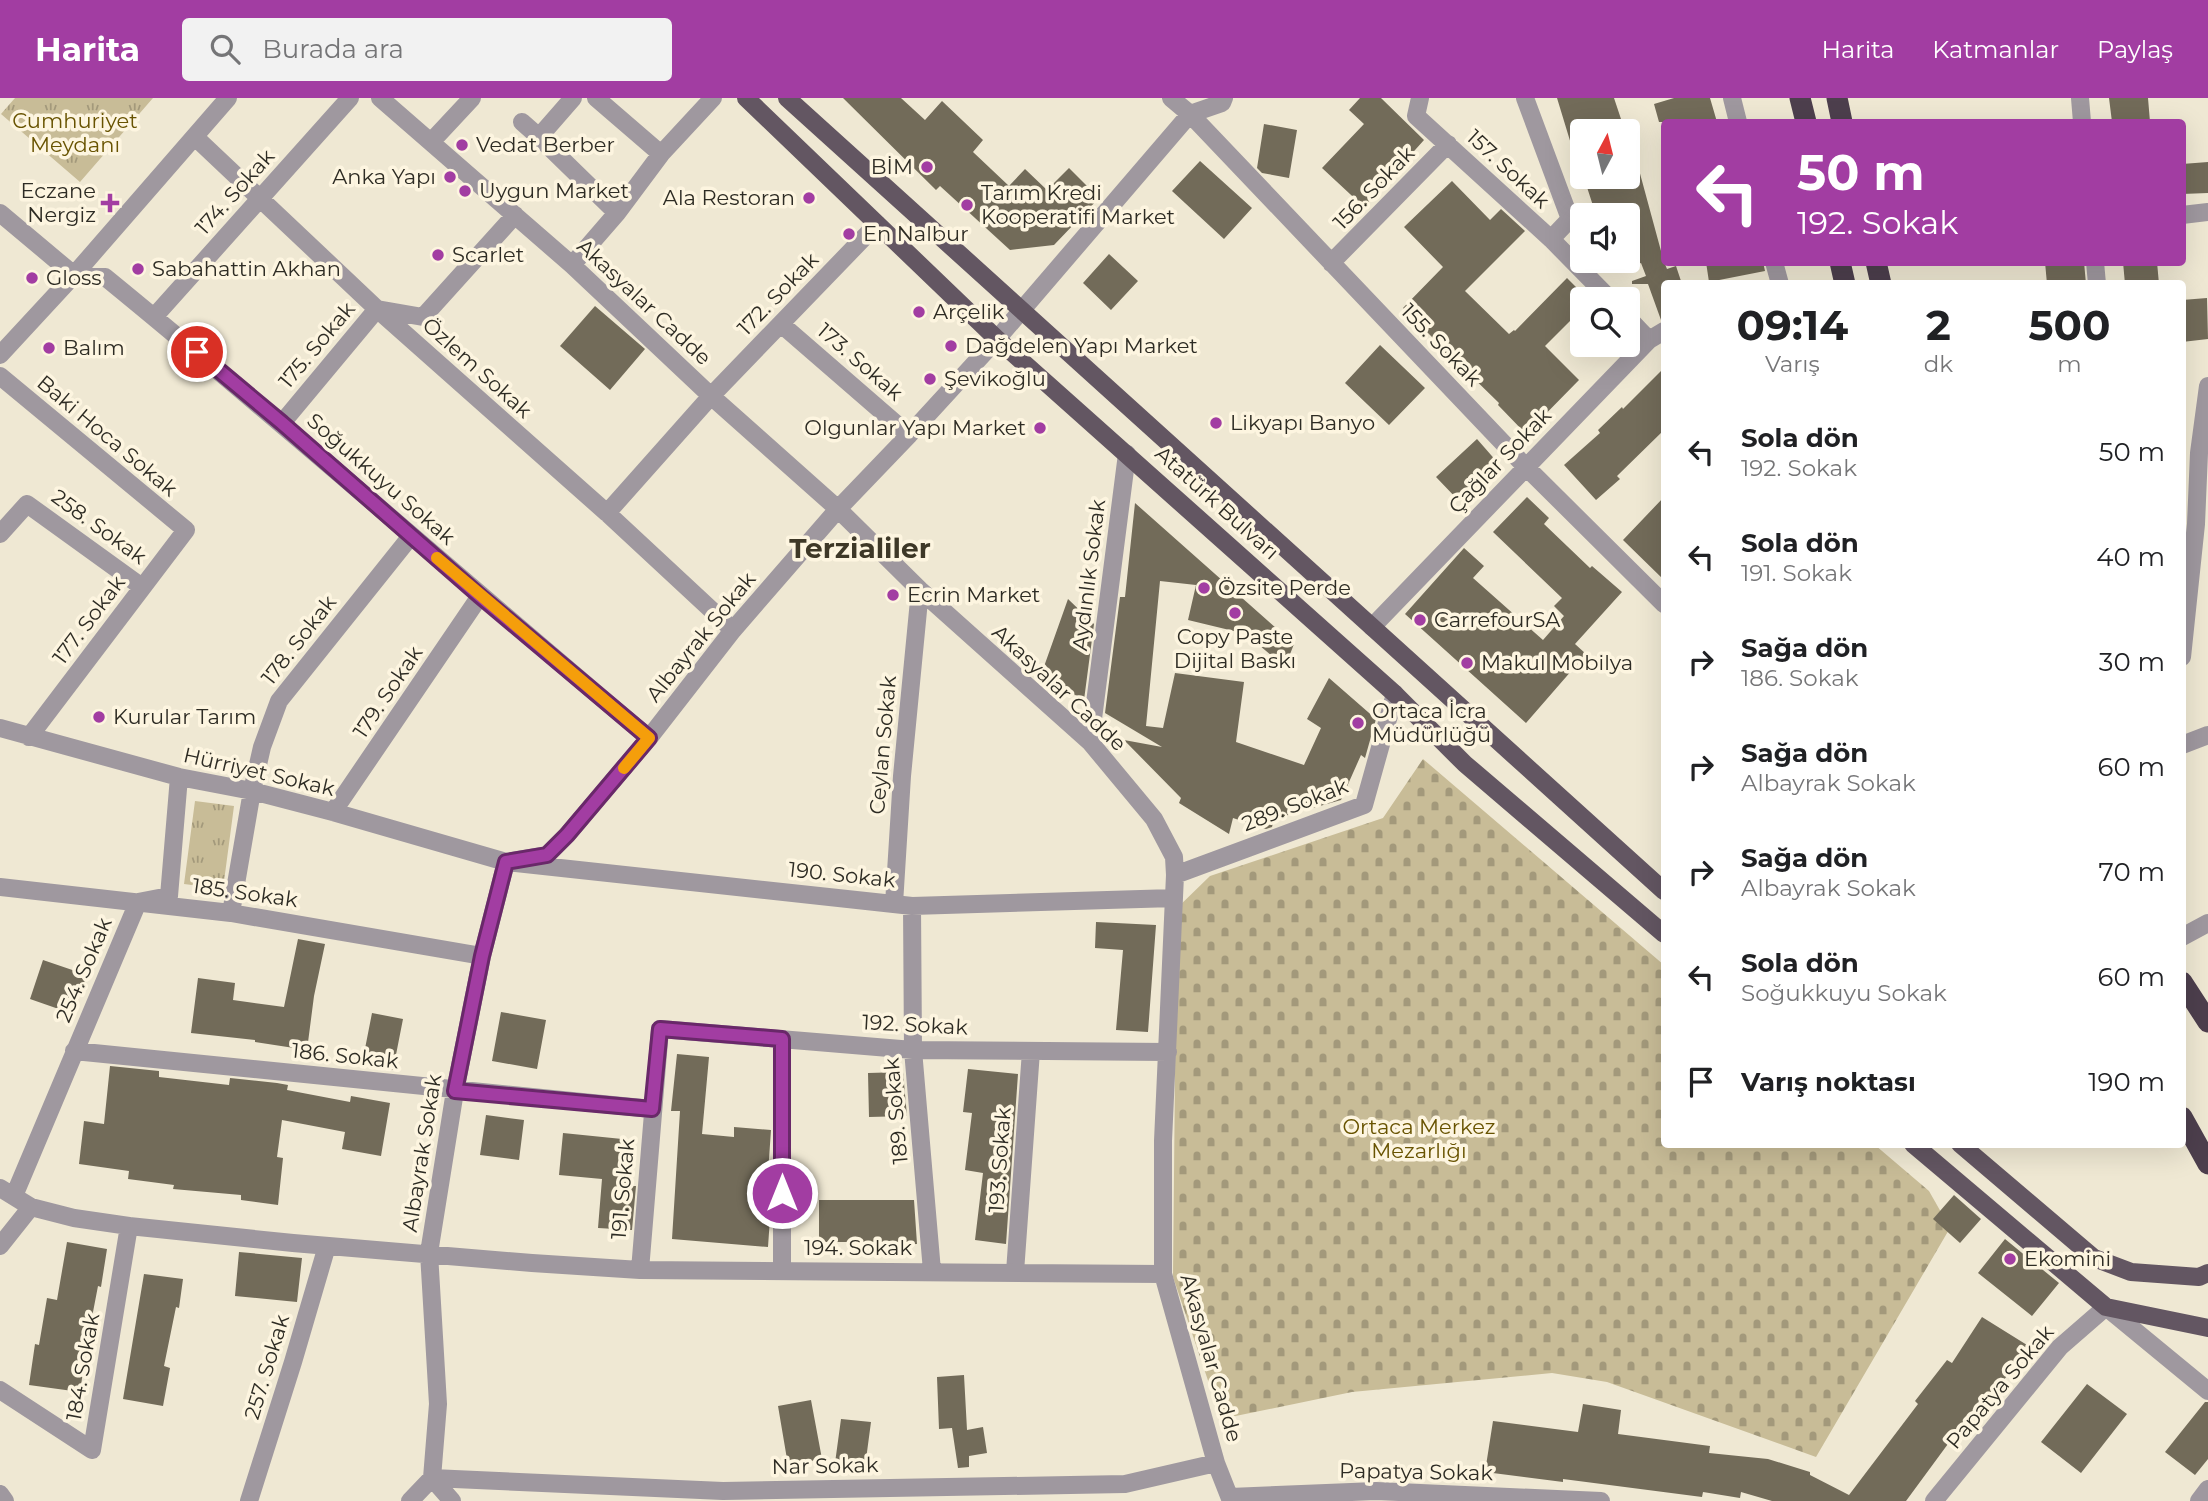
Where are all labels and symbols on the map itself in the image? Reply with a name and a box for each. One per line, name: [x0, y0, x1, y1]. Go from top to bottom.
park label: Cumhuriyet Meydanı: [12, 108, 138, 157]
north arrow: [1570, 119, 1640, 189]
street label: 157. Sokak: [1462, 124, 1555, 213]
place label: Vedat Berber: [476, 132, 615, 157]
marker: Vedat Berber: [454, 137, 470, 153]
street label: 156. Sokak: [1328, 141, 1420, 234]
street label: 174. Sokak: [190, 144, 280, 239]
place label: BİM: [871, 154, 913, 179]
marker: BİM: [919, 159, 935, 175]
place label: Anka Yapı: [332, 164, 436, 189]
marker: Anka Yapı: [442, 169, 458, 185]
place label: Eczane Nergiz: [20, 178, 96, 227]
place label: Uygun Market: [479, 178, 629, 203]
place label: Tarım Kredi Kooperatifi Market: [981, 180, 1175, 229]
marker: Uygun Market: [457, 183, 473, 199]
place label: Ala Restoran: [663, 185, 795, 210]
marker: Ala Restoran: [801, 190, 817, 206]
marker: Eczane Nergiz: [102, 195, 118, 211]
marker: Tarım Kredi Kooperatifi Market: [959, 197, 975, 213]
place label: En Nalbur: [863, 221, 969, 246]
marker: En Nalbur: [841, 226, 857, 242]
street label: Akasyalar Cadde: [572, 233, 716, 370]
place label: Scarlet: [452, 242, 524, 267]
marker: Scarlet: [430, 247, 446, 263]
street label: 172. Sokak: [732, 247, 824, 340]
place label: Sabahattin Akhan: [152, 256, 341, 281]
marker: Sabahattin Akhan: [130, 261, 146, 277]
place label: Gloss: [46, 265, 102, 290]
marker: Gloss: [24, 270, 40, 286]
street label: 175. Sokak: [273, 296, 360, 393]
street label: 155. Sokak: [1396, 298, 1487, 391]
place label: Arçelik: [933, 299, 1005, 324]
marker: Arçelik: [911, 304, 927, 320]
street label: Özlem Sokak: [418, 312, 537, 423]
street label: 173. Sokak: [813, 318, 908, 406]
pin: [167, 322, 227, 382]
place label: Dağdelen Yapı Market: [965, 333, 1198, 358]
place label: Balım: [63, 335, 125, 360]
marker: Dağdelen Yapı Market: [943, 338, 959, 354]
marker: Balım: [41, 340, 57, 356]
place label: Şevikoğlu: [944, 366, 1046, 391]
street label: Baki Hoca Sokak: [32, 370, 183, 502]
marker: Şevikoğlu: [922, 371, 938, 387]
street label: Çağlar Sokak: [1443, 402, 1556, 519]
street label: Soğukkuyu Sokak: [302, 408, 461, 550]
place label: Likyapı Banyo: [1230, 410, 1375, 435]
place label: Olgunlar Yapı Market: [804, 415, 1026, 440]
marker: Likyapı Banyo: [1208, 415, 1224, 431]
marker: Olgunlar Yapı Market: [1032, 420, 1048, 436]
street label: Atatürk Bulvarı: [1151, 441, 1284, 565]
street label: 258. Sokak: [47, 484, 152, 570]
street label: Aydınlık Sokak: [1067, 497, 1110, 652]
district label: Terzialiler: [789, 531, 931, 565]
street label: Albayrak Sokak: [641, 566, 761, 707]
street label: 177. Sokak: [47, 570, 130, 669]
place label: Özsite Perde: [1218, 575, 1351, 600]
marker: Özsite Perde: [1196, 580, 1212, 596]
place label: Ecrin Market: [907, 582, 1040, 607]
marker: Ecrin Market: [885, 587, 901, 603]
street label: 178. Sokak: [256, 590, 342, 689]
marker: Copy Paste Dijital Baskı: [1227, 605, 1243, 621]
place label: CarrefourSA: [1434, 607, 1561, 632]
marker: CarrefourSA: [1412, 612, 1428, 628]
street label: Akasyalar Cadde: [987, 619, 1131, 756]
place label: Copy Paste Dijital Baskı: [1174, 624, 1296, 673]
street label: 179. Sokak: [348, 640, 428, 743]
place label: Makul Mobilya: [1481, 650, 1633, 675]
marker: Makul Mobilya: [1459, 655, 1475, 671]
street label: Ceylan Sokak: [864, 674, 901, 816]
place label: Ortaca İcra Müdürlüğü: [1372, 698, 1491, 747]
place label: Kurular Tarım: [113, 704, 256, 729]
marker: Kurular Tarım: [91, 709, 107, 725]
marker: Ortaca İcra Müdürlüğü: [1350, 715, 1366, 731]
street label: Hürriyet Sokak: [181, 742, 338, 801]
street label: 289. Sokak: [1238, 773, 1352, 836]
street label: 190. Sokak: [787, 856, 897, 893]
street label: 185. Sokak: [191, 873, 300, 912]
street label: 254. Sokak: [50, 913, 117, 1026]
street label: 192. Sokak: [862, 1009, 969, 1040]
street label: 186. Sokak: [290, 1037, 400, 1074]
street label: 189. Sokak: [878, 1056, 913, 1165]
street label: Albayrak Sokak: [397, 1072, 446, 1234]
street label: 193. Sokak: [983, 1106, 1016, 1213]
park label: Ortaca Merkez Mezarlığı: [1343, 1114, 1496, 1163]
street label: 191. Sokak: [606, 1137, 639, 1241]
position arrow: [745, 1156, 819, 1230]
street label: 194. Sokak: [804, 1235, 912, 1260]
place label: Ekomini: [2024, 1246, 2111, 1271]
marker: Ekomini: [2002, 1251, 2018, 1267]
street label: Akasyalar Cadde: [1176, 1271, 1247, 1445]
street label: 184. Sokak: [61, 1311, 104, 1423]
street label: 257. Sokak: [239, 1311, 294, 1422]
street label: Papatya Sokak: [1941, 1319, 2059, 1454]
street label: Nar Sokak: [771, 1452, 879, 1479]
street label: Papatya Sokak: [1339, 1458, 1494, 1485]

